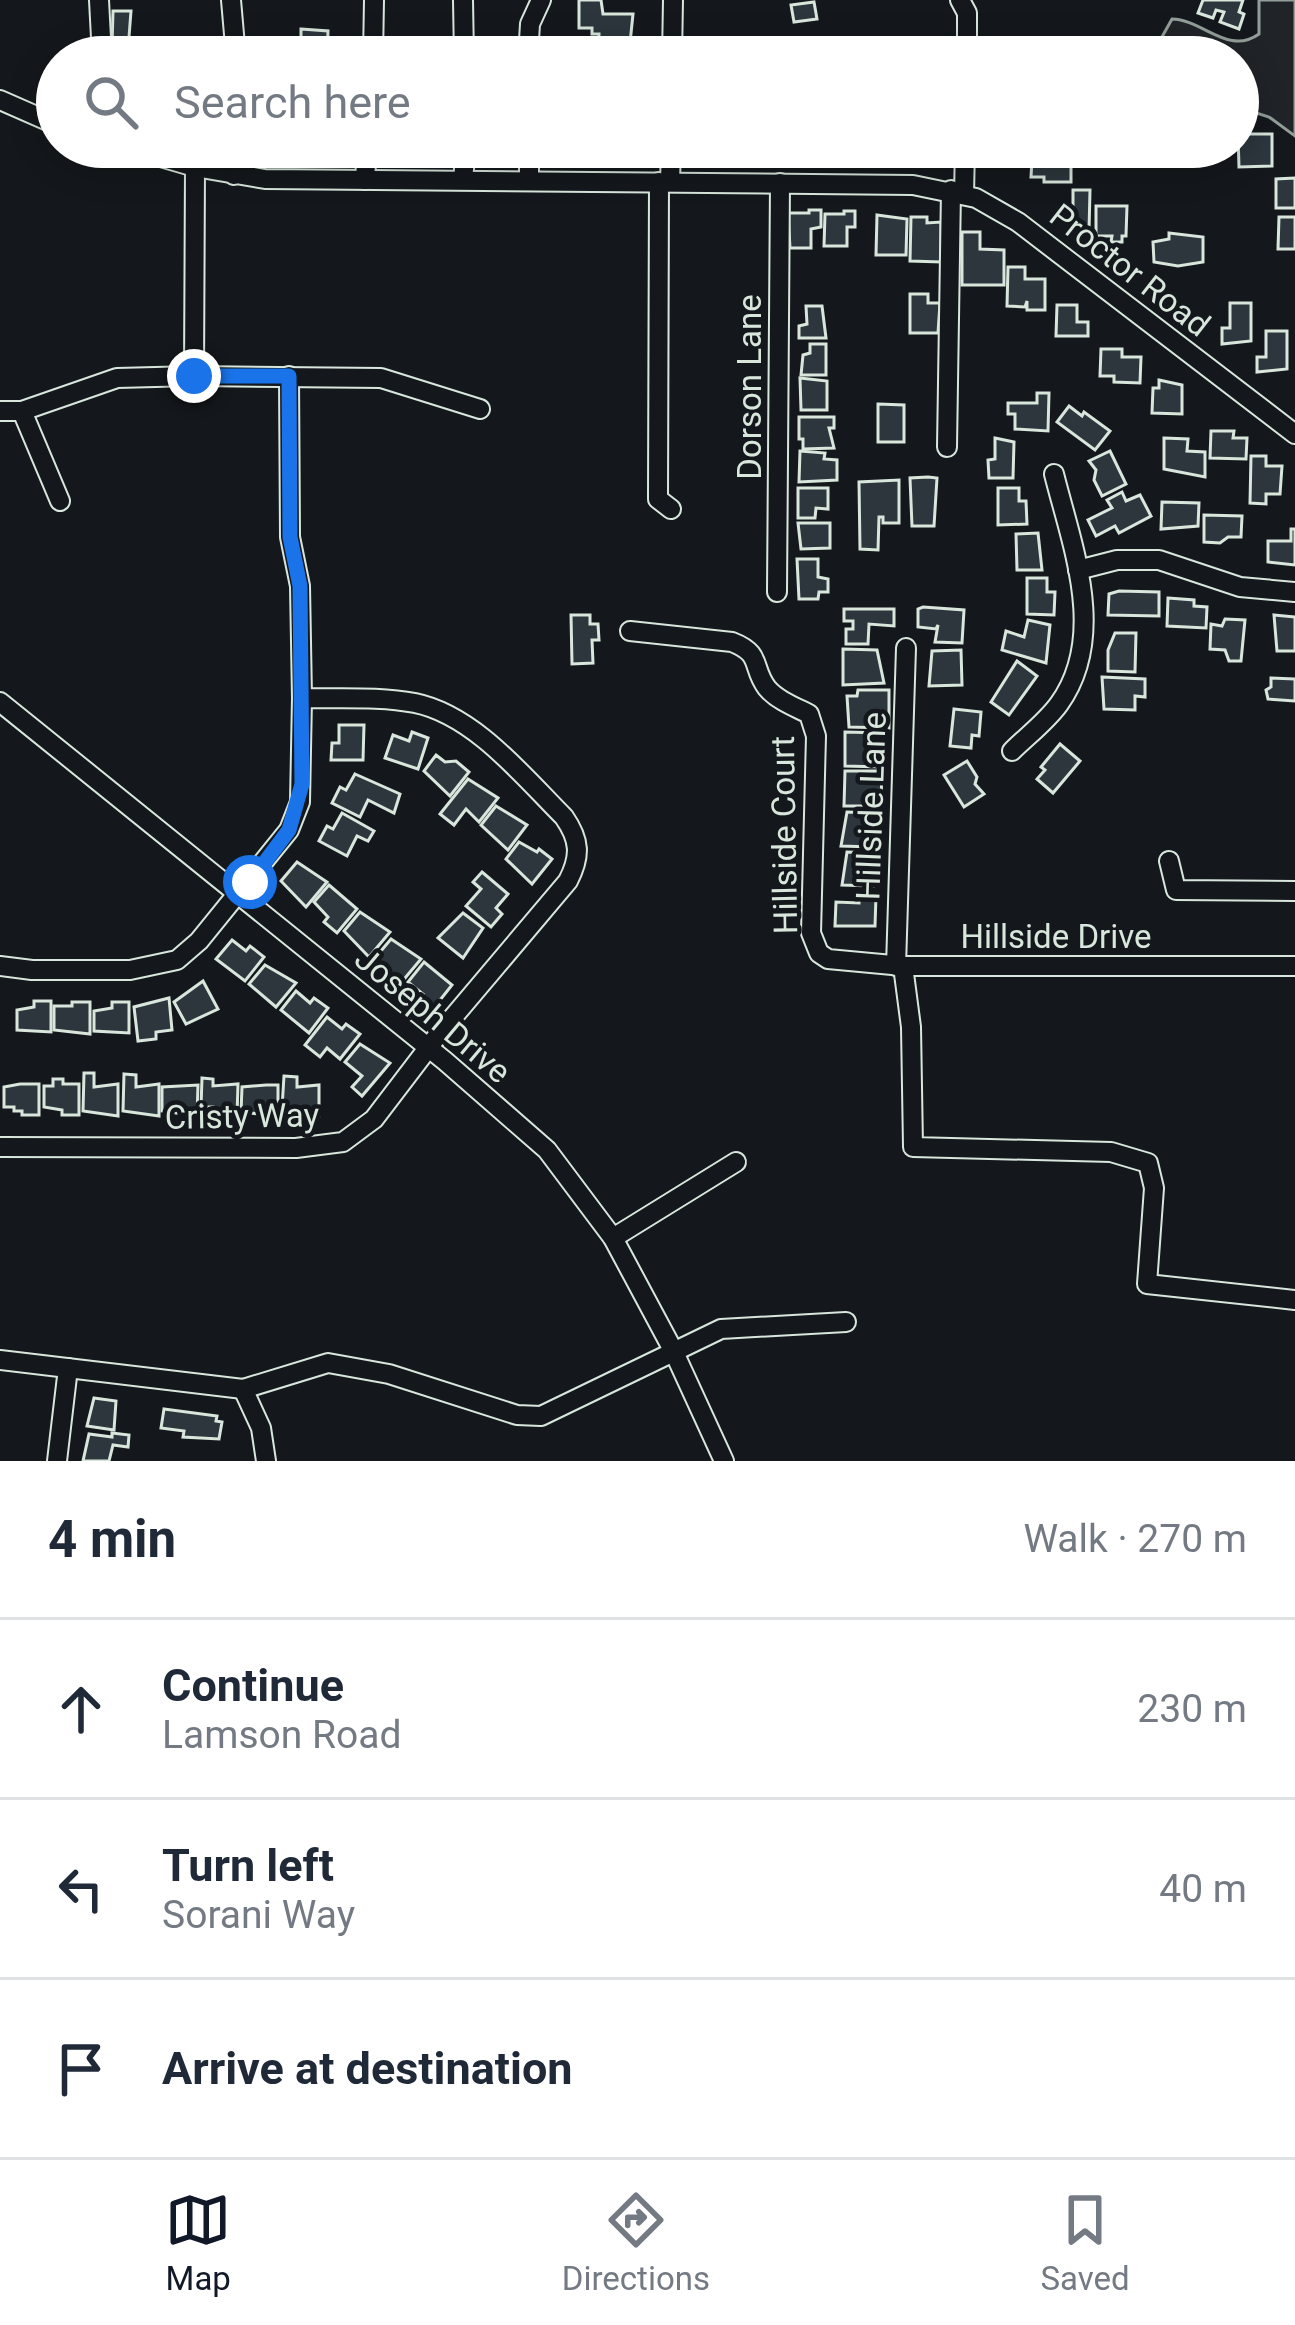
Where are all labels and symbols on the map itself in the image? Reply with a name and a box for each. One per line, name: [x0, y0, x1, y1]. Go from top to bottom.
street label: Proctor Road: [1042, 195, 1218, 345]
street label: Dorson Lane: [730, 294, 769, 480]
route end: [167, 349, 221, 403]
street label: Hillside Lane: [848, 711, 894, 901]
street label: Hillside Court: [763, 736, 805, 934]
route start: [223, 855, 277, 909]
street label: Hillside Drive: [960, 917, 1152, 956]
street label: Joseph Drive: [347, 939, 519, 1091]
street label: Cristy Way: [164, 1095, 320, 1137]

